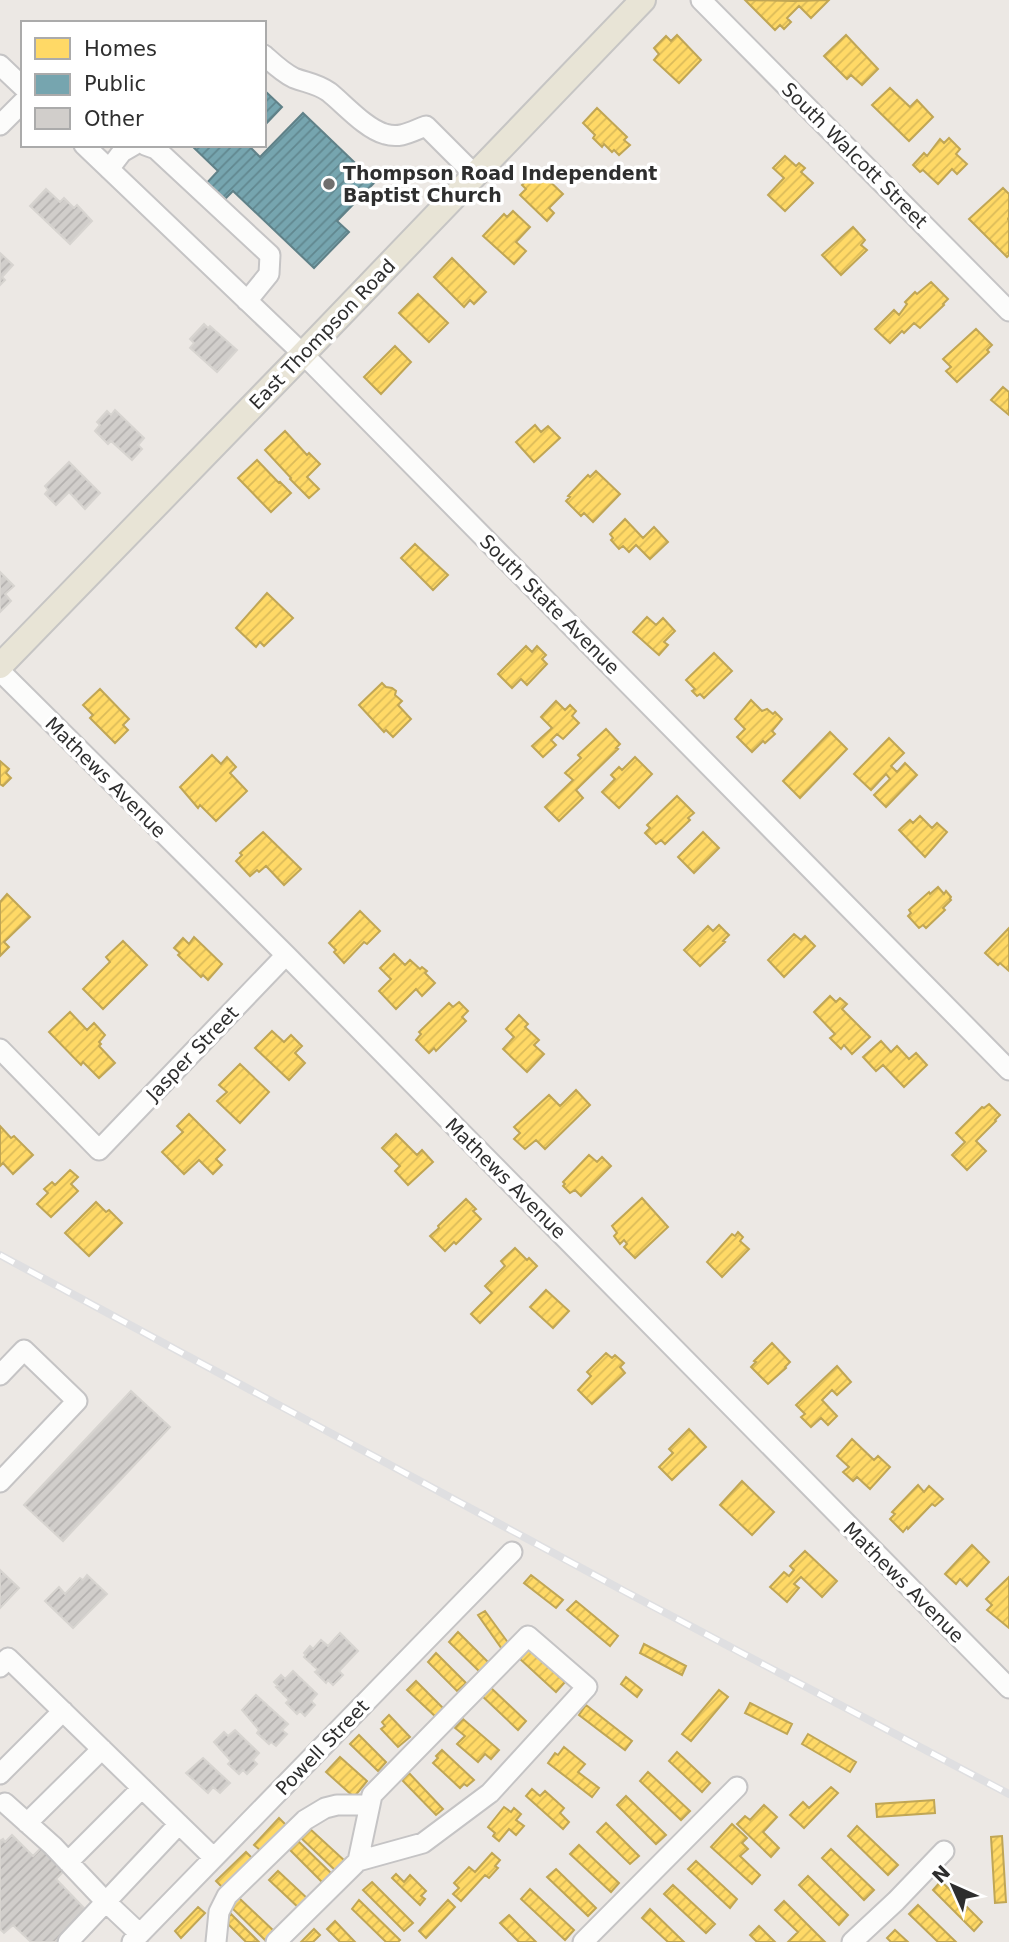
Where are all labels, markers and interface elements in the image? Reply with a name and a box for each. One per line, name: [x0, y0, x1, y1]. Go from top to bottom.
legend: [21, 21, 266, 147]
text: Homes: [84, 37, 157, 61]
text: Public: [84, 72, 146, 96]
street label: South Walcott Street: [778, 78, 932, 232]
text: Other: [84, 107, 144, 131]
place label: Thompson Road Independent Baptist Church: [343, 162, 657, 206]
marker: Thompson Road Independent Baptist Church: [321, 176, 337, 192]
street label: East Thompson Road: [245, 254, 399, 414]
street label: South State Avenue: [476, 530, 624, 678]
street label: Mathews Avenue: [41, 712, 171, 842]
street label: Jasper Street: [141, 1001, 242, 1105]
street label: Mathews Avenue: [441, 1113, 571, 1243]
street label: Mathews Avenue: [839, 1517, 969, 1647]
street label: Powell Street: [271, 1695, 373, 1799]
north arrow: [918, 1851, 988, 1921]
text: N: [928, 1861, 954, 1887]

